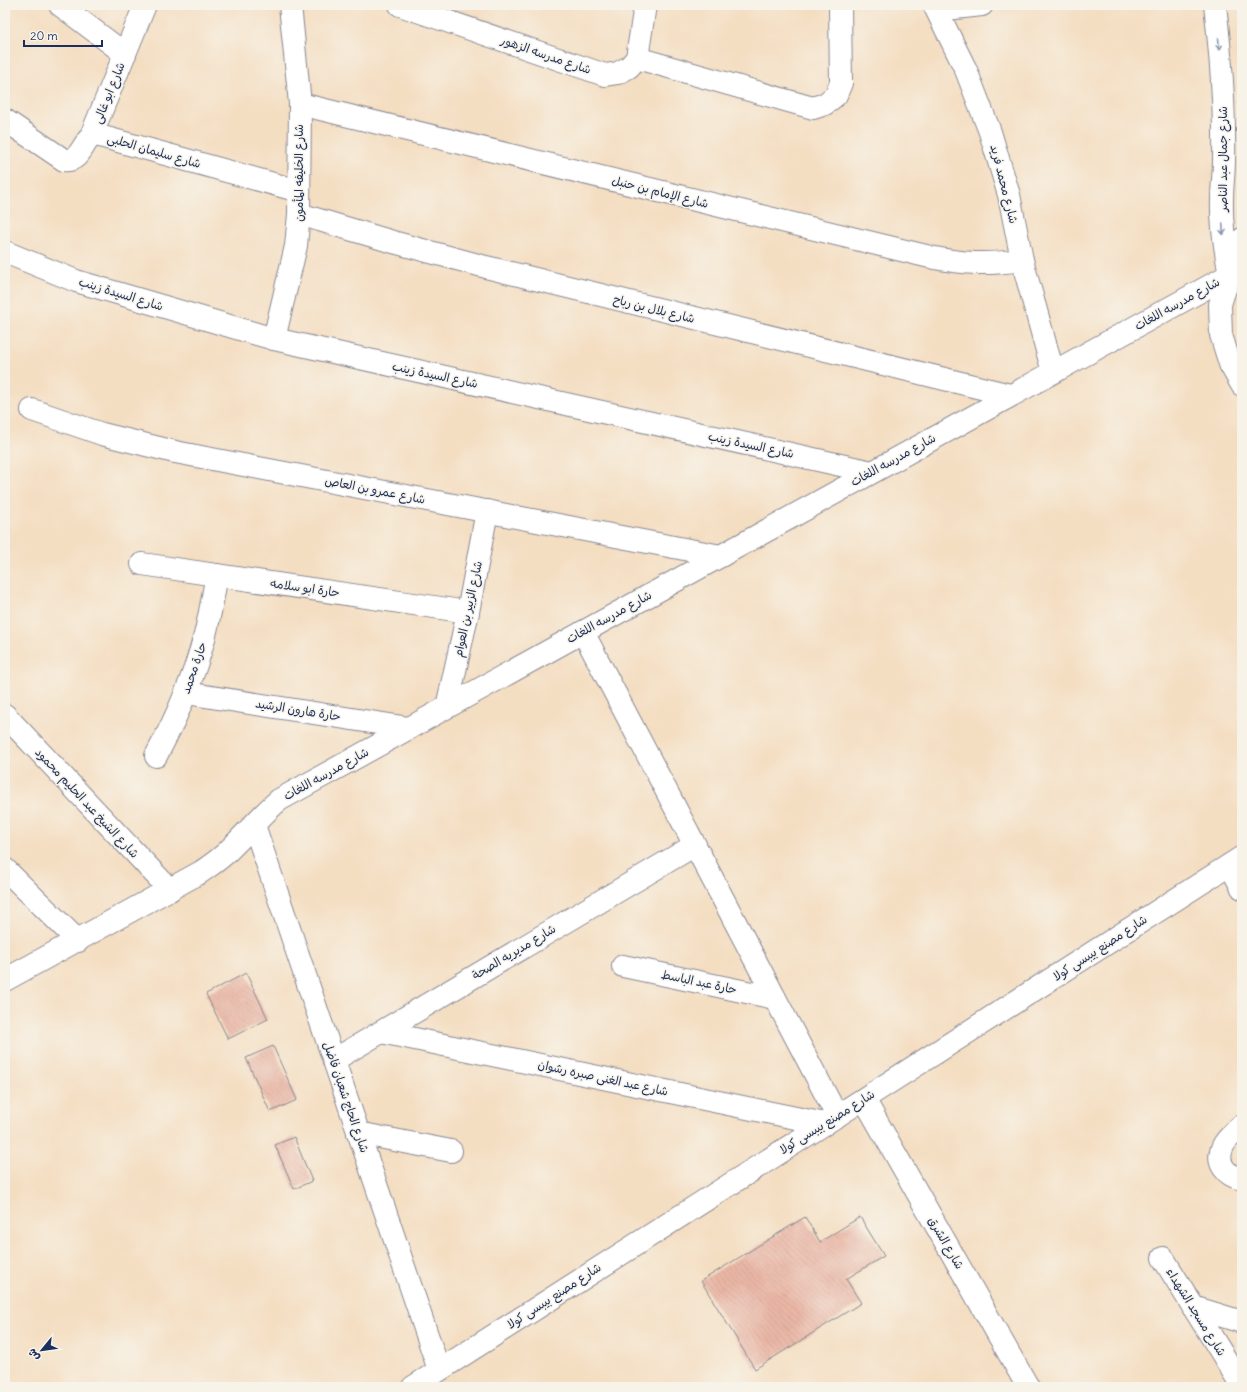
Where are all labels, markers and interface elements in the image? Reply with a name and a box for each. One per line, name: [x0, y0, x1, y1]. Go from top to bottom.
scale bar: [24, 22, 102, 48]
text: 20 m: [30, 28, 58, 43]
street label: شارع مدرسه الزهور: [498, 32, 593, 79]
one-way arrow: [1216, 37, 1223, 50]
street label: شارع ابو غالى: [89, 60, 130, 126]
street label: شارع جمال عبد الناصر: [1215, 106, 1232, 213]
street label: شارع الخليفه المأمون: [291, 124, 308, 222]
street label: شارع سليمان الحلبى: [105, 130, 203, 173]
street label: شارع محمد فريد: [985, 143, 1022, 225]
street label: شارع الإمام بن حنبل: [610, 172, 710, 213]
one-way arrow: [1219, 223, 1227, 236]
street label: شارع السيدة زينب: [77, 274, 165, 315]
street label: شارع مدرسه اللغات: [1132, 274, 1223, 335]
street label: شارع بلال بن رباح: [611, 291, 697, 328]
street label: شارع السيدة زينب: [390, 358, 479, 393]
street label: شارع السيدة زينب: [706, 428, 795, 463]
street label: شارع مدرسه اللغات: [848, 430, 939, 491]
street label: شارع عمرو بن العاص: [323, 472, 427, 509]
street label: شارع الزبير بن العوام: [450, 559, 487, 659]
street label: حارة ابو سلامه: [269, 575, 341, 601]
street label: شارع مدرسه اللغات: [564, 587, 655, 648]
street label: حارة محمد: [178, 640, 209, 696]
street label: حارة هارون الرشيد: [254, 695, 342, 725]
street label: شارع مدرسه اللغات: [281, 744, 372, 805]
street label: شارع الشيخ عبد الحليم محمود: [31, 745, 142, 862]
street label: شارع مصنع بيبسى كولا: [1050, 911, 1151, 985]
street label: شارع مديريه الصحة: [469, 921, 559, 984]
street label: حارة عبد الباسط: [660, 966, 738, 998]
street label: شارع الحاج شعبان فاضل: [318, 1039, 373, 1155]
street label: شارع عبد الغنى صبره رشوان: [536, 1056, 670, 1101]
street label: شارع مصنع بيبسى كولا: [776, 1086, 878, 1159]
street label: شارع الشرق: [924, 1214, 967, 1273]
street label: شارع مصنع بيبسى كولا: [504, 1259, 605, 1333]
street label: شارع مسجد الشهداء: [1162, 1265, 1230, 1360]
north arrow: [22, 1330, 62, 1370]
text: ش: [24, 1346, 42, 1364]

